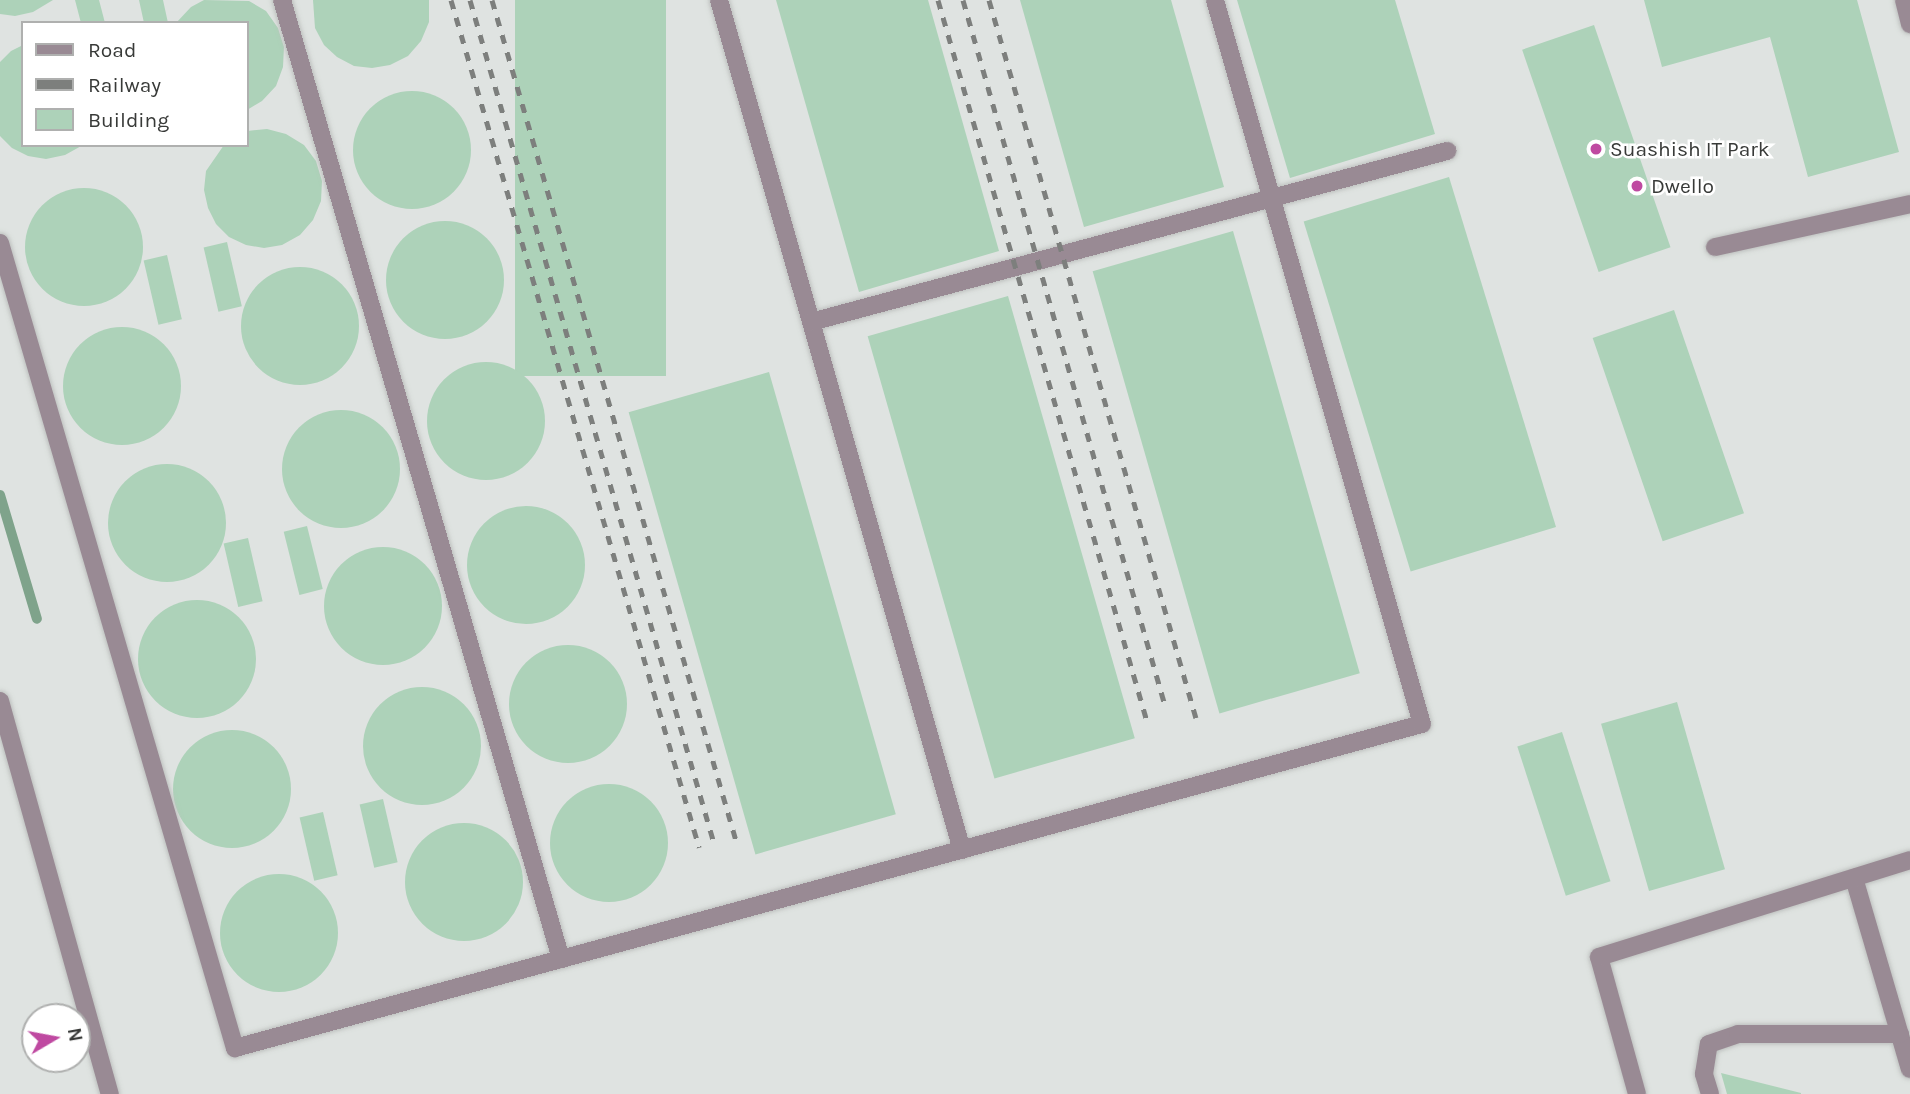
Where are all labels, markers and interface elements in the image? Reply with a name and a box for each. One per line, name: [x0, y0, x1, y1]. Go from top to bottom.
legend: [21, 21, 248, 147]
text: Road: [88, 38, 136, 62]
text: Railway: [88, 73, 161, 97]
text: Building: [88, 108, 169, 132]
place label: Suashish IT Park: [1610, 136, 1770, 162]
marker: Suashish IT Park: [1588, 141, 1604, 157]
place label: Dwello: [1651, 173, 1714, 199]
marker: Dwello: [1629, 178, 1645, 194]
north arrow: [21, 1003, 91, 1073]
text: N: [63, 1026, 87, 1043]

